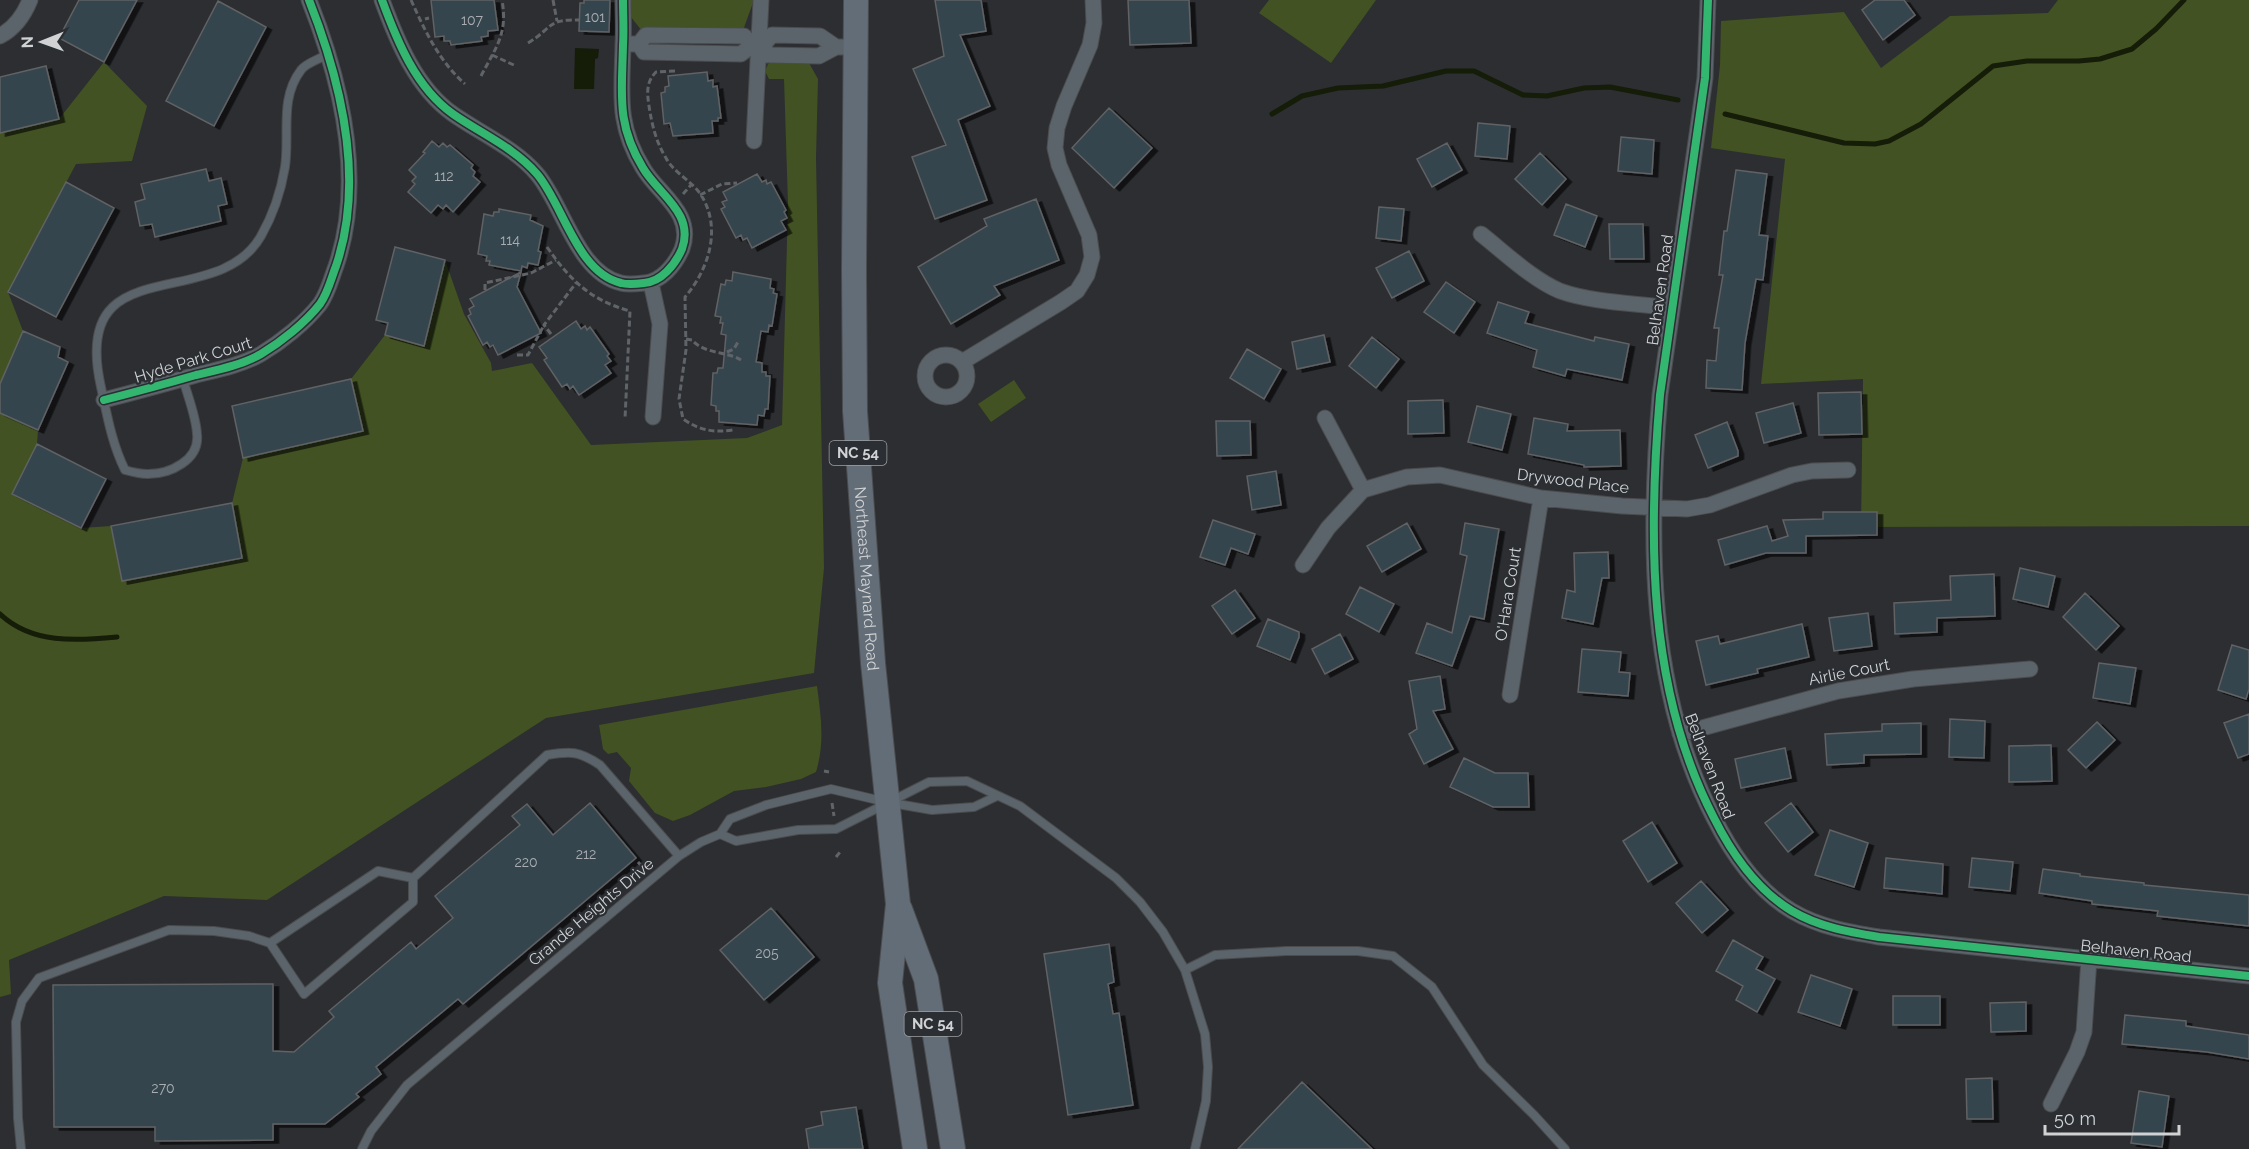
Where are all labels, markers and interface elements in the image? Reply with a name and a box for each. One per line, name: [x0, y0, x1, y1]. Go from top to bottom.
house number: 101: [585, 9, 605, 25]
north arrow: [12, 12, 72, 72]
house number: 107: [461, 12, 483, 28]
text: N: [18, 36, 37, 49]
house number: 112: [434, 168, 454, 184]
house number: 114: [500, 232, 520, 248]
street label: Belhaven Road: [1643, 233, 1677, 347]
street label: Hyde Park Court: [132, 333, 254, 387]
road number: NC 54: [830, 441, 886, 465]
street label: Drywood Place: [1516, 465, 1630, 497]
street label: Northeast Maynard Road: [851, 486, 883, 672]
street label: O'Hara Court: [1491, 545, 1525, 642]
street label: Airlie Court: [1807, 655, 1892, 689]
street label: Belhaven Road: [1681, 710, 1739, 822]
house number: 212: [576, 846, 596, 862]
house number: 220: [514, 854, 538, 870]
street label: Grande Heights Drive: [525, 854, 657, 970]
street label: Belhaven Road: [2080, 936, 2193, 966]
house number: 205: [755, 945, 779, 961]
road number: NC 54: [904, 1012, 962, 1036]
house number: 270: [151, 1080, 175, 1096]
scale bar: [2045, 1098, 2178, 1136]
text: 50 m: [2054, 1108, 2096, 1129]

